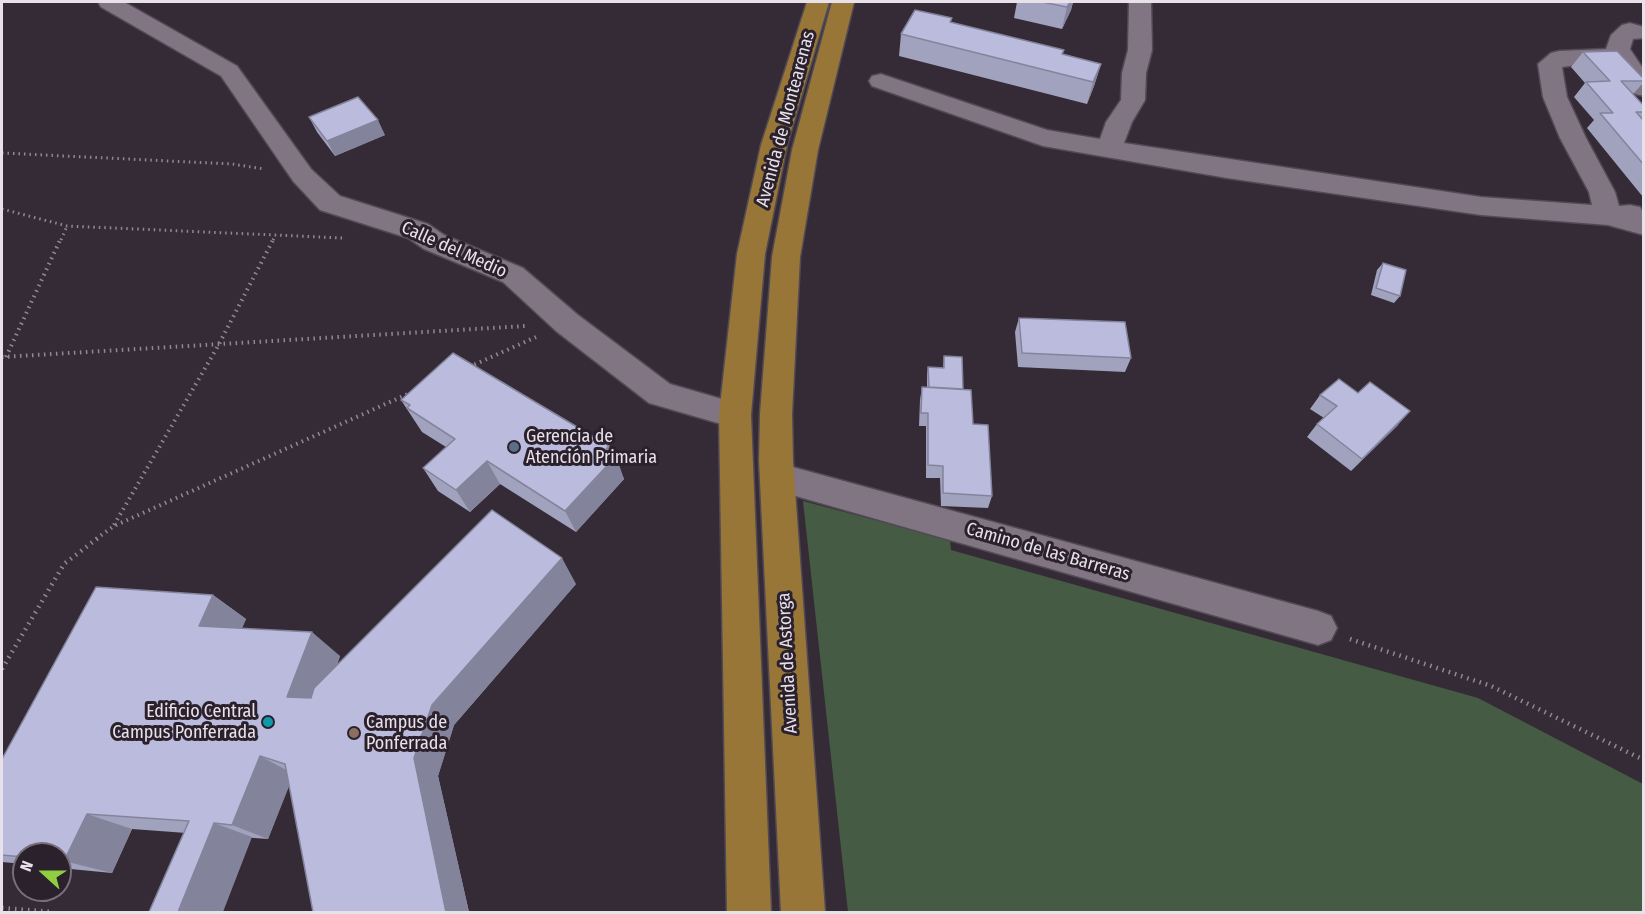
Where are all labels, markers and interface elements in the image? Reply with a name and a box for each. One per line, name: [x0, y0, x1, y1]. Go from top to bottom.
street label: Avenida de Montearenas: [752, 29, 820, 209]
street label: Calle del Medio: [398, 217, 510, 283]
place label: Gerencia de Atención Primaria: [526, 426, 657, 468]
marker: Gerencia de Atención Primaria: [507, 440, 521, 454]
street label: Camino de las Barreras: [964, 518, 1132, 586]
street label: Avenida de Astorga: [774, 592, 802, 734]
place label: Edificio Central Campus Ponferrada: [112, 701, 256, 744]
place label: Campus de Ponferrada: [366, 712, 447, 754]
marker: Edificio Central Campus Ponferrada: [261, 715, 275, 729]
marker: Campus de Ponferrada: [347, 726, 361, 740]
north arrow: [12, 842, 72, 902]
text: N: [16, 858, 37, 874]

